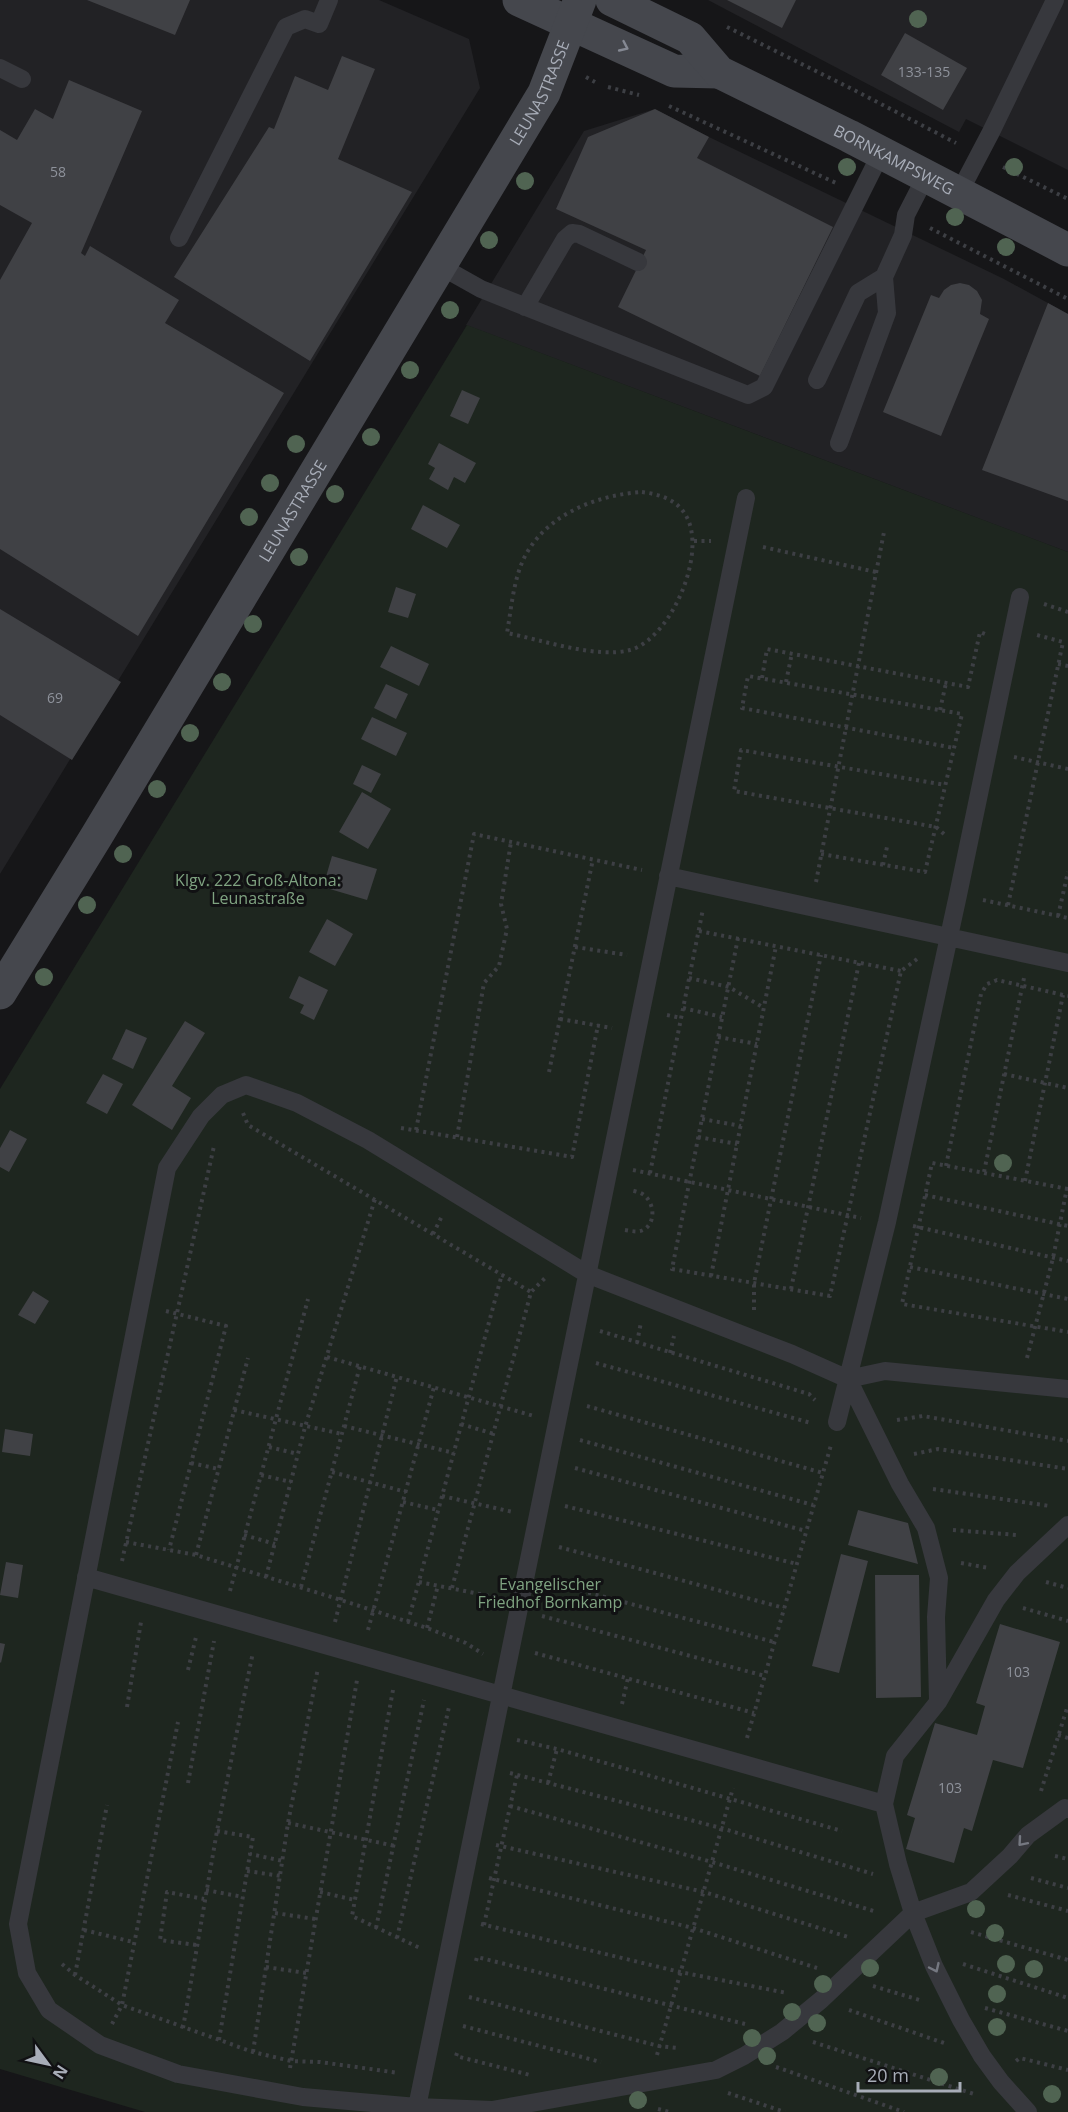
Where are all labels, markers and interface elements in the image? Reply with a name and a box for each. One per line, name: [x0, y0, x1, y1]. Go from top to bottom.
street label: LEUNASTRASSE: [504, 37, 574, 149]
one-way arrow: [618, 40, 629, 52]
house number: 133-135: [898, 62, 950, 81]
street label: BORNKAMPSWEG: [830, 119, 958, 200]
house number: 58: [50, 162, 66, 181]
street label: LEUNASTRASSE: [253, 456, 332, 566]
house number: 69: [47, 688, 63, 707]
park label: Klgv. 222 Groß-Altona: Leunastraße: [175, 869, 341, 909]
park label: Evangelischer Friedhof Bornkamp: [478, 1573, 622, 1613]
house number: 103: [1006, 1662, 1030, 1681]
house number: 103: [938, 1778, 962, 1797]
one-way arrow: [1018, 1836, 1029, 1846]
one-way arrow: [928, 1961, 940, 1972]
north arrow: [18, 2034, 78, 2094]
scale bar: [858, 2055, 960, 2093]
text: N: [48, 2061, 73, 2084]
text: 20 m: [867, 2063, 909, 2087]

